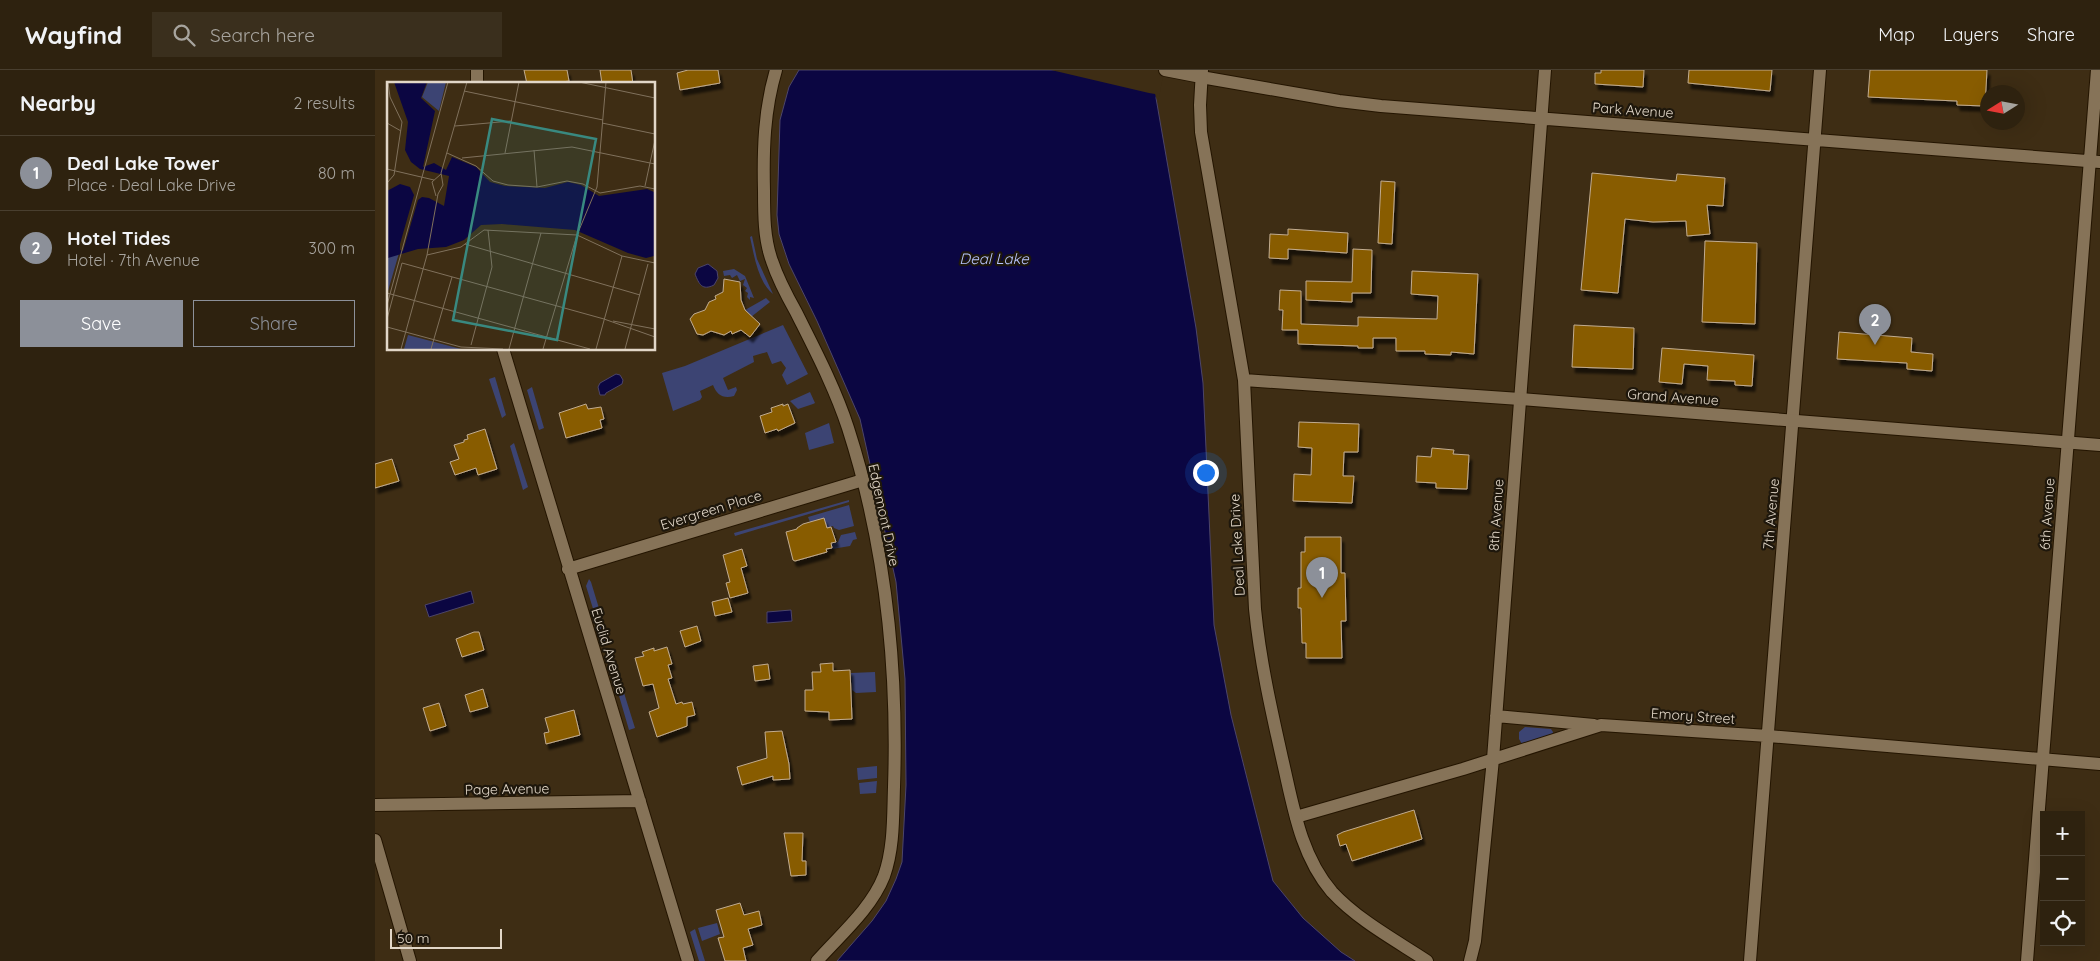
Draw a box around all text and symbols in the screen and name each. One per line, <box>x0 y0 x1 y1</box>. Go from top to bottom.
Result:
search box <box>152 12 502 57</box>
text: Wayfind <box>25 20 122 50</box>
icon: search <box>170 21 198 49</box>
text: Search here <box>210 23 315 47</box>
text: Map <box>1878 23 1915 46</box>
text: Layers <box>1943 23 1999 46</box>
text: Share <box>2027 23 2075 46</box>
inset map <box>387 82 655 350</box>
north arrow <box>1980 85 2025 130</box>
text: Nearby <box>20 90 96 116</box>
text: 2 results <box>293 93 355 113</box>
street label: Park Avenue <box>1592 98 1674 122</box>
text: Deal Lake Tower <box>67 151 219 175</box>
text: 1 <box>33 163 39 183</box>
text: 80 m <box>318 163 355 183</box>
text: Place · Deal Lake Drive <box>67 175 236 195</box>
text: Hotel Tides <box>67 226 171 250</box>
text: 2 <box>31 238 41 258</box>
text: 300 m <box>309 238 355 258</box>
water label: Deal Lake <box>959 249 1029 268</box>
text: Hotel · 7th Avenue <box>67 250 200 270</box>
button: Save <box>20 300 183 347</box>
button: Share <box>193 300 355 347</box>
pin: 2 <box>1859 304 1891 345</box>
street label: Grand Avenue <box>1627 385 1719 409</box>
your location <box>1193 460 1219 486</box>
street label: Edgemont Drive <box>864 462 904 568</box>
street label: 7th Avenue <box>1759 477 1783 550</box>
street label: 6th Avenue <box>2036 477 2058 551</box>
street label: 8th Avenue <box>1485 478 1507 552</box>
street label: Evergreen Place <box>658 486 764 534</box>
street label: Deal Lake Drive <box>1225 493 1249 597</box>
pin: 1 <box>1306 557 1338 598</box>
street label: Euclid Avenue <box>587 606 631 696</box>
street label: Emory Street <box>1650 704 1736 728</box>
street label: Page Avenue <box>464 779 550 799</box>
map controls <box>2040 811 2085 946</box>
button: + <box>2040 811 2085 856</box>
button: − <box>2040 856 2085 901</box>
button: locate <box>2040 901 2085 946</box>
scale bar <box>390 926 503 949</box>
text: 50 m <box>397 929 430 947</box>

